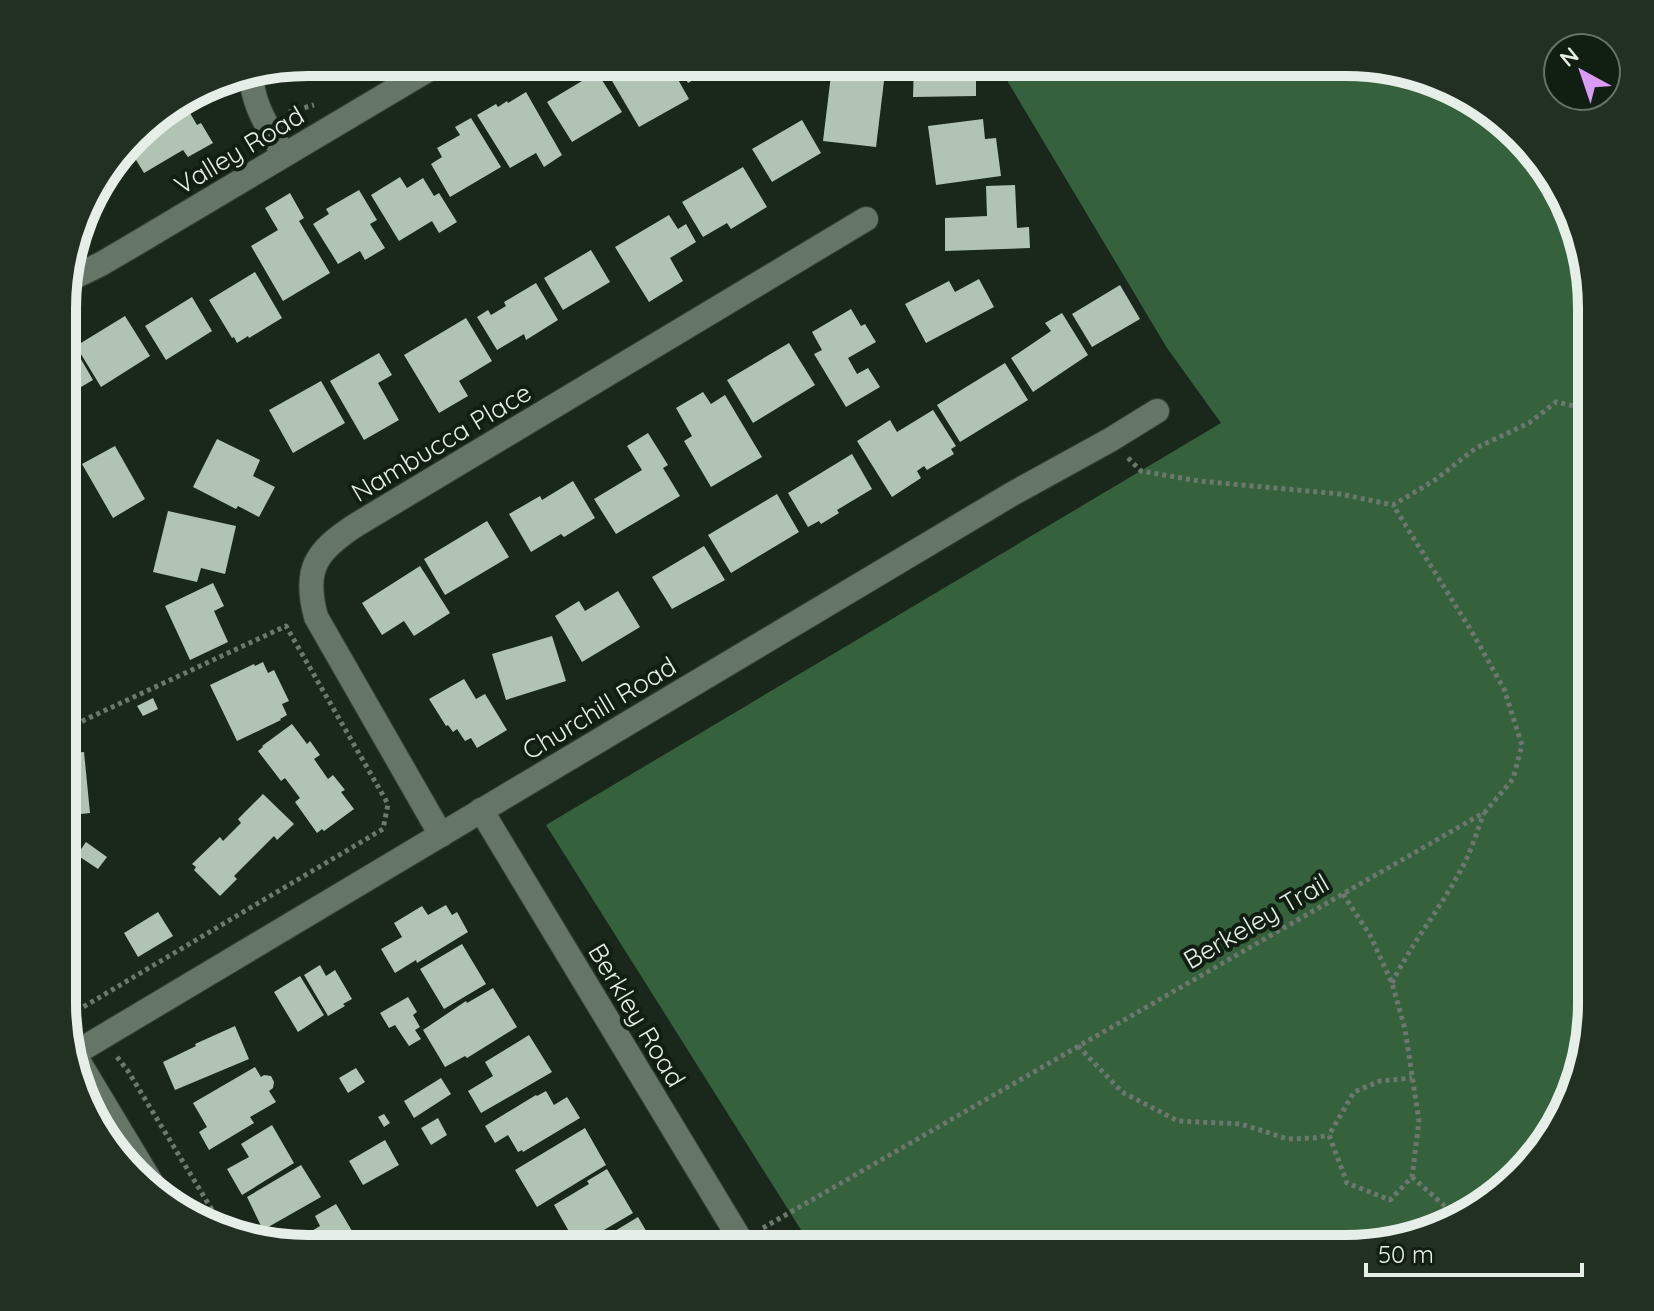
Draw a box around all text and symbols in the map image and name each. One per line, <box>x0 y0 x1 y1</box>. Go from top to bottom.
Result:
north arrow <box>1542 32 1622 112</box>
text: N <box>1554 41 1584 73</box>
street label: Valley Road <box>168 98 310 202</box>
street label: Nambucca Place <box>345 375 537 509</box>
street label: Churchill Road <box>516 649 682 767</box>
street label: Berkeley Trail <box>1177 866 1335 976</box>
street label: Berkley Road <box>581 937 693 1093</box>
scale bar <box>1366 1227 1582 1277</box>
text: 50 m <box>1378 1239 1434 1269</box>

